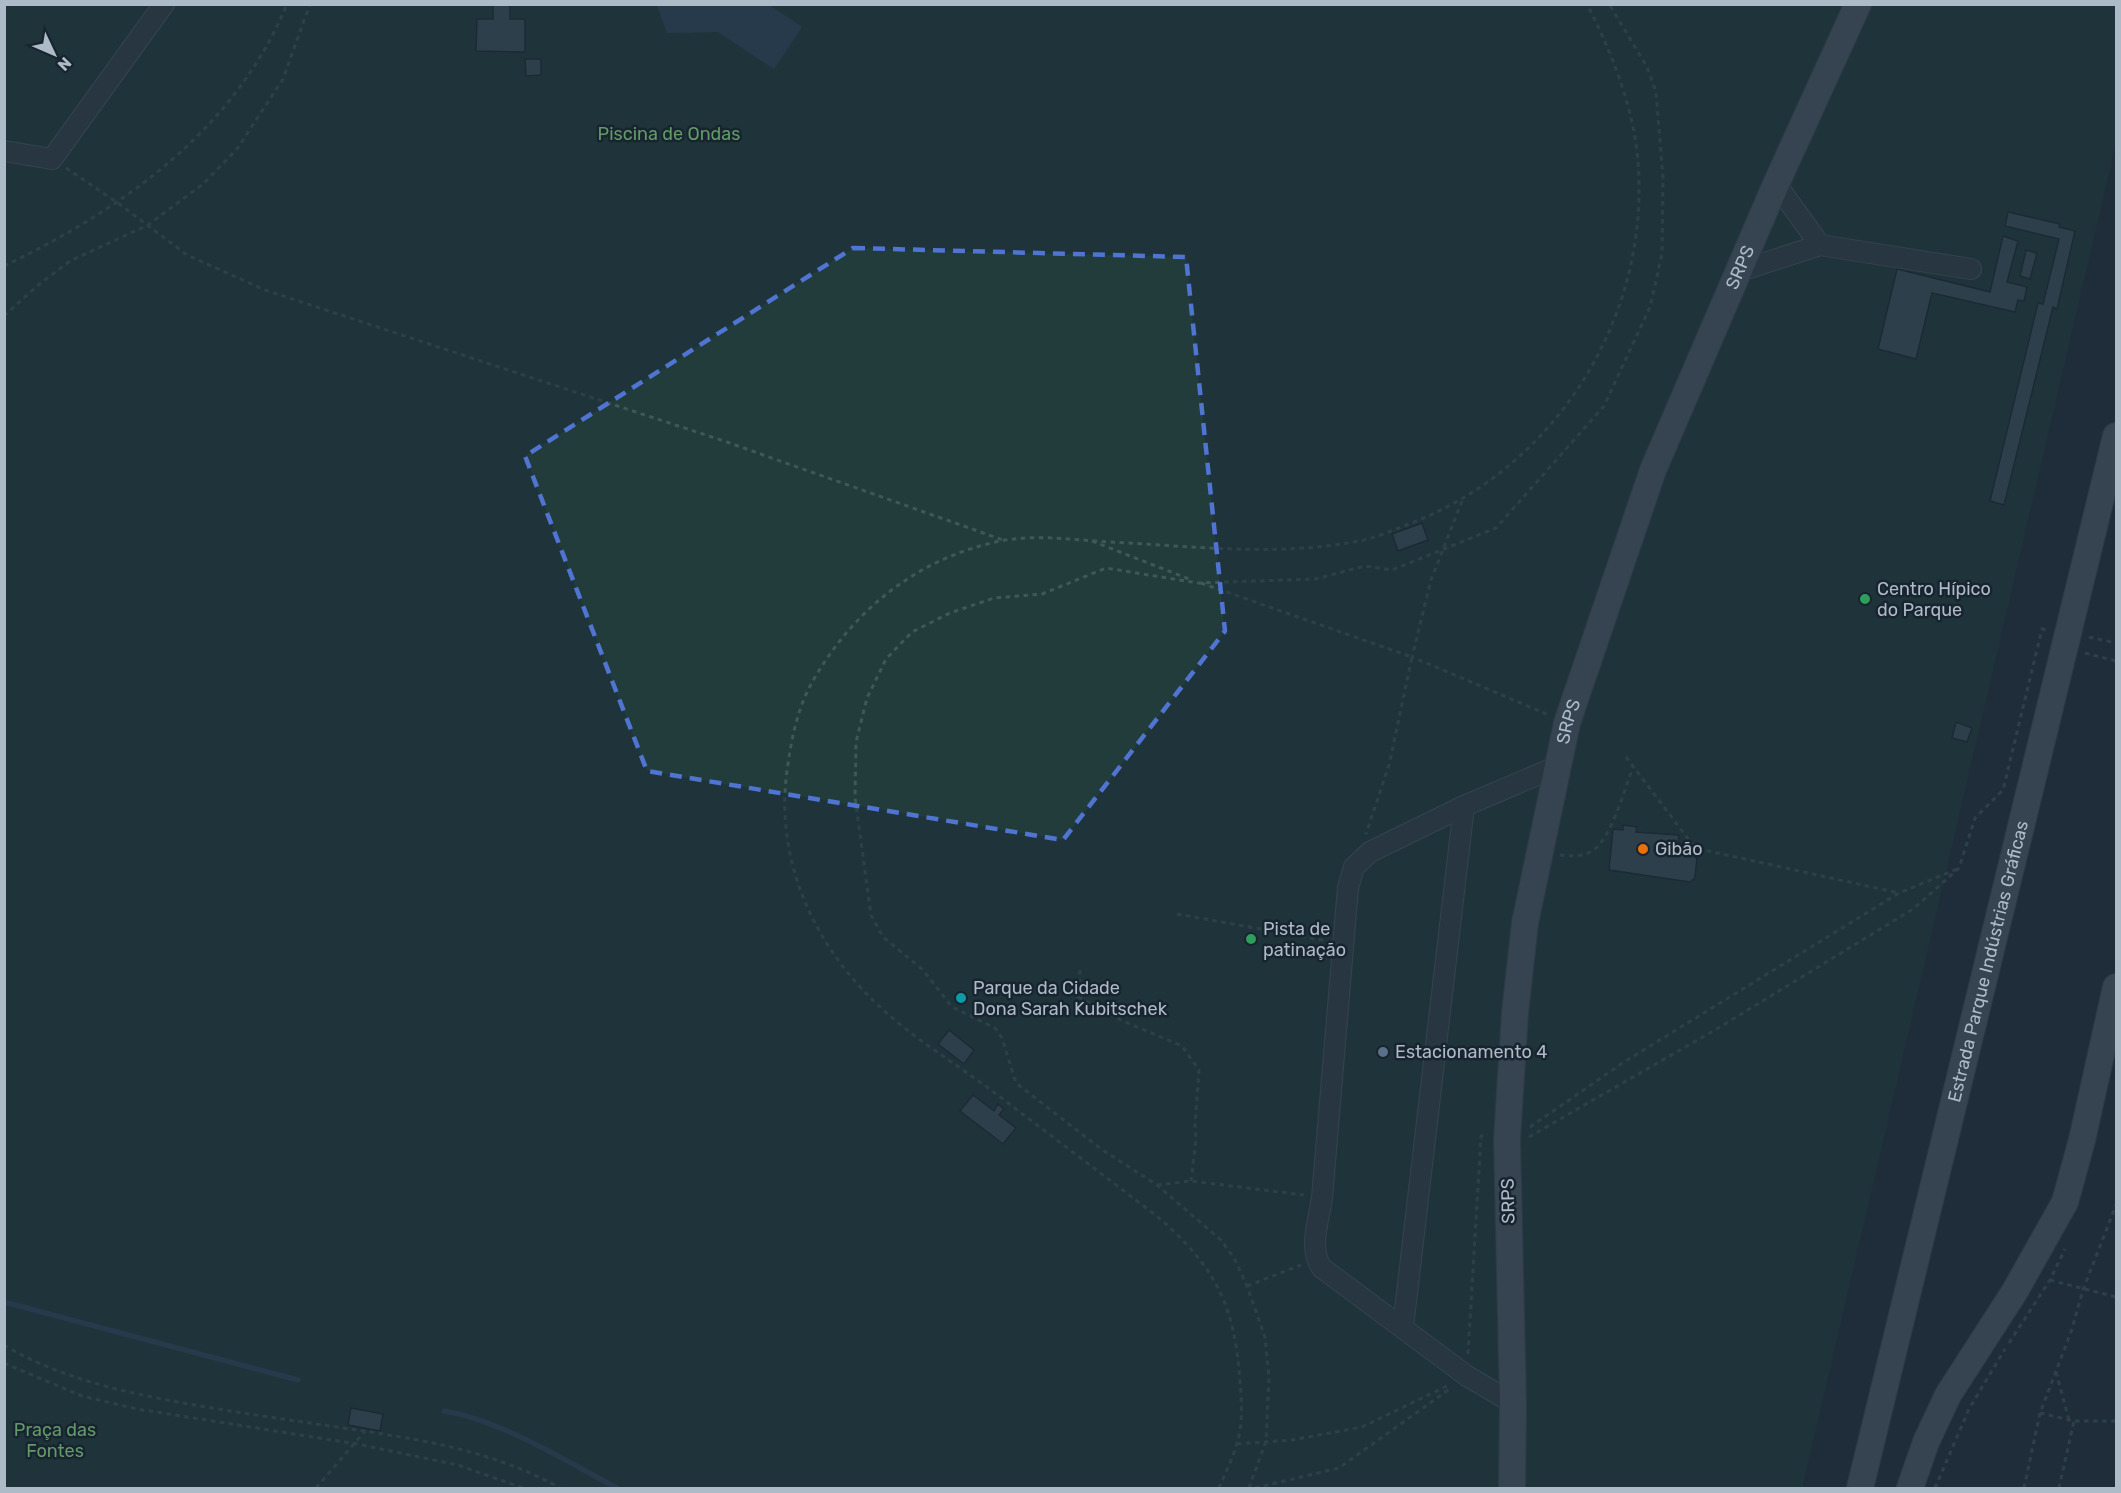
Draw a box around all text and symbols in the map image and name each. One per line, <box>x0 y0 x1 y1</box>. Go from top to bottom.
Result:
north arrow <box>24 24 84 84</box>
text: N <box>54 53 75 75</box>
park label: Piscina de Ondas <box>598 123 740 145</box>
street label: SRPS <box>1721 242 1759 293</box>
place label: Centro Hípico do Parque <box>1877 578 1991 621</box>
marker: Centro Hípico do Parque <box>1858 592 1872 606</box>
street label: SRPS <box>1552 696 1585 746</box>
street label: Estrada Parque Indústrias Gráficas <box>1943 818 2033 1104</box>
place label: Gibão <box>1655 838 1703 860</box>
marker: Gibão <box>1636 842 1650 856</box>
place label: Pista de patinação <box>1263 918 1346 961</box>
marker: Pista de patinação <box>1244 932 1258 946</box>
place label: Parque da Cidade Dona Sarah Kubitschek <box>973 977 1168 1020</box>
marker: Parque da Cidade Dona Sarah Kubitschek <box>954 991 968 1005</box>
place label: Estacionamento 4 <box>1395 1041 1547 1063</box>
marker: Estacionamento 4 <box>1376 1045 1390 1059</box>
street label: SRPS <box>1497 1178 1519 1224</box>
park label: Praça das Fontes <box>14 1419 96 1462</box>

